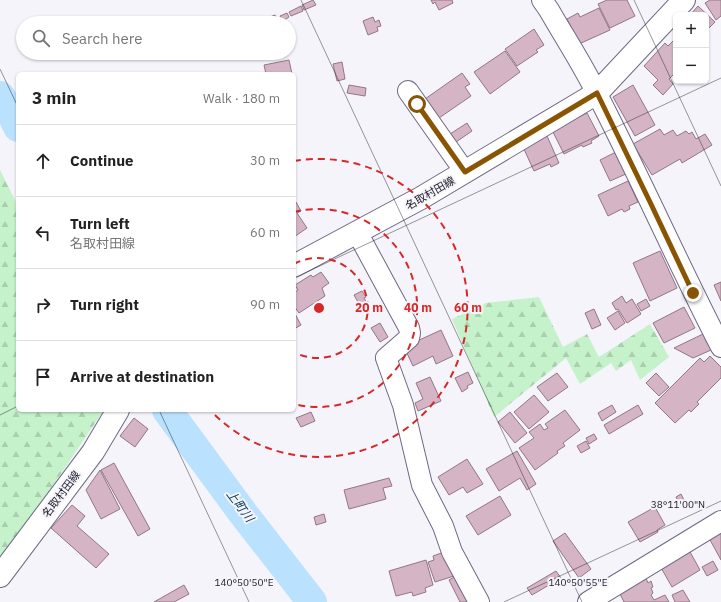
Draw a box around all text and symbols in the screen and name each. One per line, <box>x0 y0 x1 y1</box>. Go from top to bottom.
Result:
map controls <box>673 12 709 84</box>
button: + <box>673 12 709 48</box>
search box <box>16 16 296 60</box>
icon: search <box>30 27 52 49</box>
text: Search here <box>62 29 142 48</box>
button: − <box>673 48 709 84</box>
text: 3 min <box>32 87 76 109</box>
text: Walk · 180 m <box>203 90 280 107</box>
route start <box>408 95 426 113</box>
icon: ahead <box>32 150 54 172</box>
text: Continue <box>70 151 134 170</box>
text: 30 m <box>250 152 280 169</box>
street label: 名取村田線 <box>403 173 457 213</box>
text: Turn left <box>70 214 130 233</box>
icon: left <box>32 222 54 244</box>
text: 60 m <box>250 224 280 241</box>
text: 名取村田線 <box>70 235 135 252</box>
route end <box>684 284 702 302</box>
icon: right <box>32 294 54 316</box>
text: Turn right <box>70 295 139 314</box>
text: 90 m <box>250 296 280 313</box>
text: 20 m <box>355 300 383 315</box>
text: 40 m <box>404 300 432 315</box>
text: 60 m <box>454 300 482 315</box>
centre of rings <box>312 301 326 315</box>
icon: arrive <box>32 366 54 388</box>
text: Arrive at destination <box>70 367 214 386</box>
street label: 名取村田線 <box>39 468 83 520</box>
water label: 上町川 <box>224 487 258 526</box>
text: 38°11'00"N <box>651 498 705 511</box>
text: 140°50'50"E <box>214 576 274 589</box>
text: 140°50'55"E <box>548 576 608 589</box>

